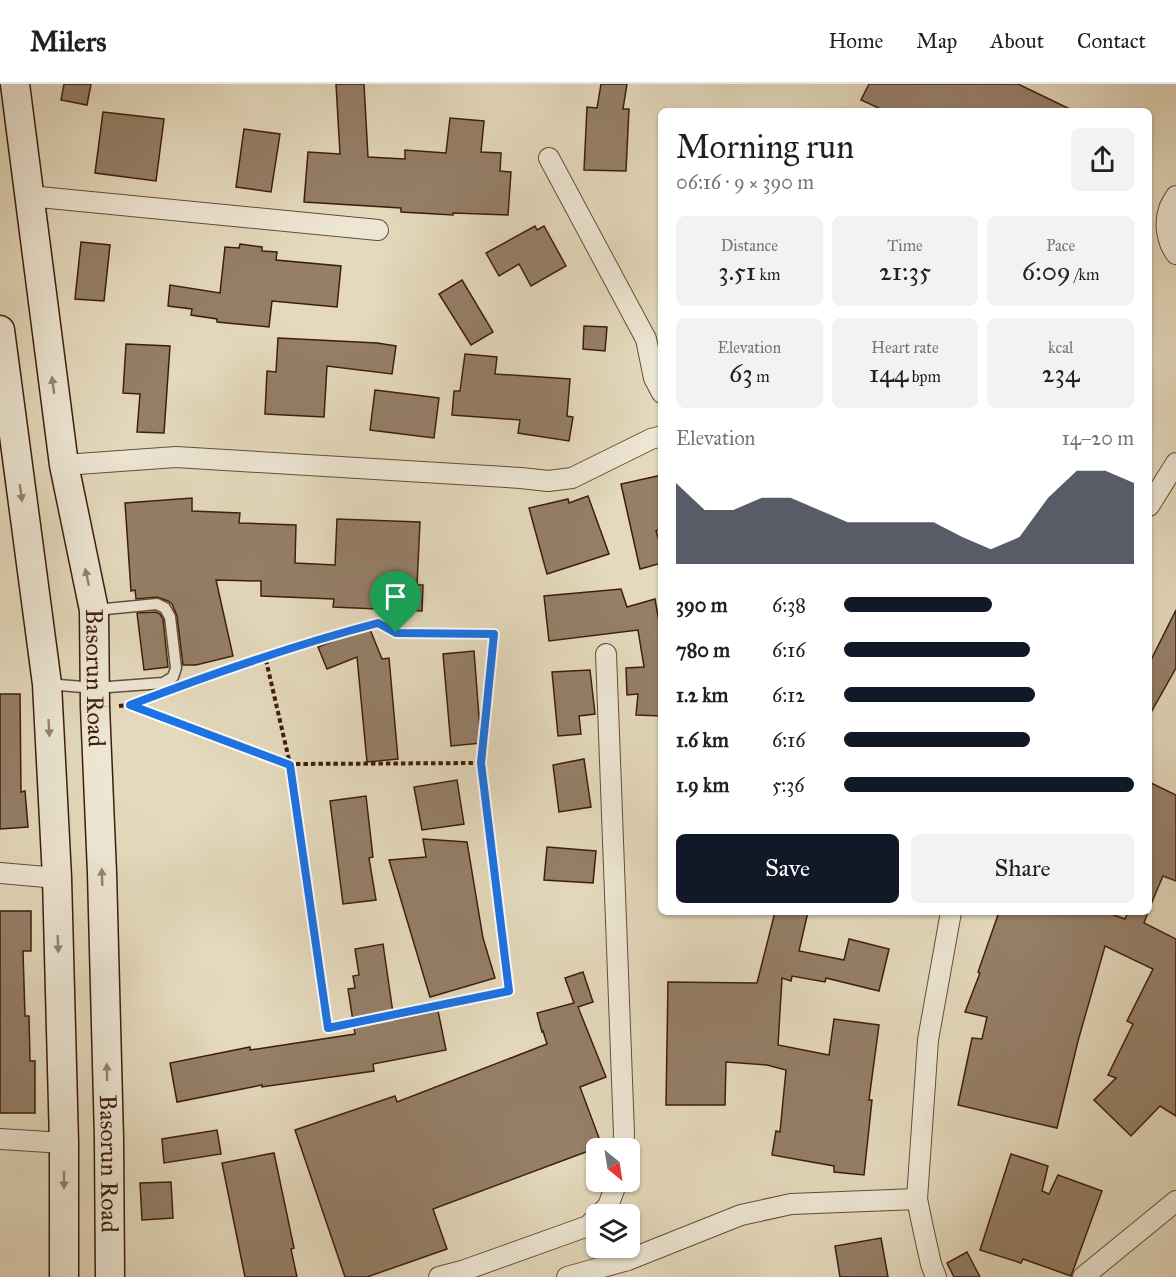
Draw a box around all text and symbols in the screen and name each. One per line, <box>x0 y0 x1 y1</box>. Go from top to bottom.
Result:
text: Milers <box>30 24 106 59</box>
text: Home <box>828 28 883 54</box>
text: Map <box>916 28 957 54</box>
text: About <box>990 28 1044 54</box>
text: Contact <box>1077 28 1146 54</box>
text: Morning run <box>676 127 854 167</box>
button: share <box>1071 128 1134 191</box>
text: 06:16 · 9 × 390 m <box>676 170 814 194</box>
text: Distance <box>721 236 778 255</box>
text: Time <box>887 236 923 255</box>
text: Pace <box>1046 236 1075 255</box>
text: 3.51 <box>718 255 756 287</box>
text: 21:35 <box>879 255 931 287</box>
text: 6:09 <box>1022 255 1071 287</box>
text: km <box>756 265 780 284</box>
text: /km <box>1071 265 1099 284</box>
text: Elevation <box>718 338 781 357</box>
text: Heart rate <box>871 338 939 357</box>
text: kcal <box>1048 338 1073 357</box>
text: 63 <box>729 357 753 389</box>
text: 144 <box>869 357 908 389</box>
text: 234 <box>1042 357 1080 389</box>
text: m <box>753 367 770 386</box>
text: bpm <box>908 367 941 386</box>
one-way arrow <box>49 376 58 395</box>
text: Elevation <box>676 426 755 450</box>
text: 14–20 m <box>1062 426 1134 450</box>
one-way arrow <box>17 483 26 502</box>
one-way arrow <box>82 568 91 587</box>
pin <box>370 571 421 633</box>
icon: arrive <box>379 580 412 613</box>
text: 390 m <box>676 593 728 617</box>
text: 6:38 <box>772 593 806 617</box>
street label: Basorun Road <box>79 609 112 747</box>
text: 780 m <box>676 638 730 662</box>
text: 6:16 <box>772 638 805 662</box>
text: 1.2 km <box>676 683 728 707</box>
text: 6:12 <box>772 683 805 707</box>
one-way arrow <box>44 718 54 737</box>
text: 1.6 km <box>676 728 729 752</box>
text: 6:16 <box>772 728 805 752</box>
text: 1.9 km <box>676 773 729 797</box>
text: 5:36 <box>772 773 805 797</box>
button: Save <box>676 834 899 903</box>
button: Share <box>911 834 1134 903</box>
one-way arrow <box>98 867 107 886</box>
one-way arrow <box>54 934 63 953</box>
one-way arrow <box>103 1062 112 1081</box>
street label: Basorun Road <box>93 1094 125 1233</box>
north arrow <box>586 1138 640 1192</box>
map controls <box>586 1138 640 1258</box>
one-way arrow <box>59 1171 69 1190</box>
button: layers <box>586 1204 640 1258</box>

